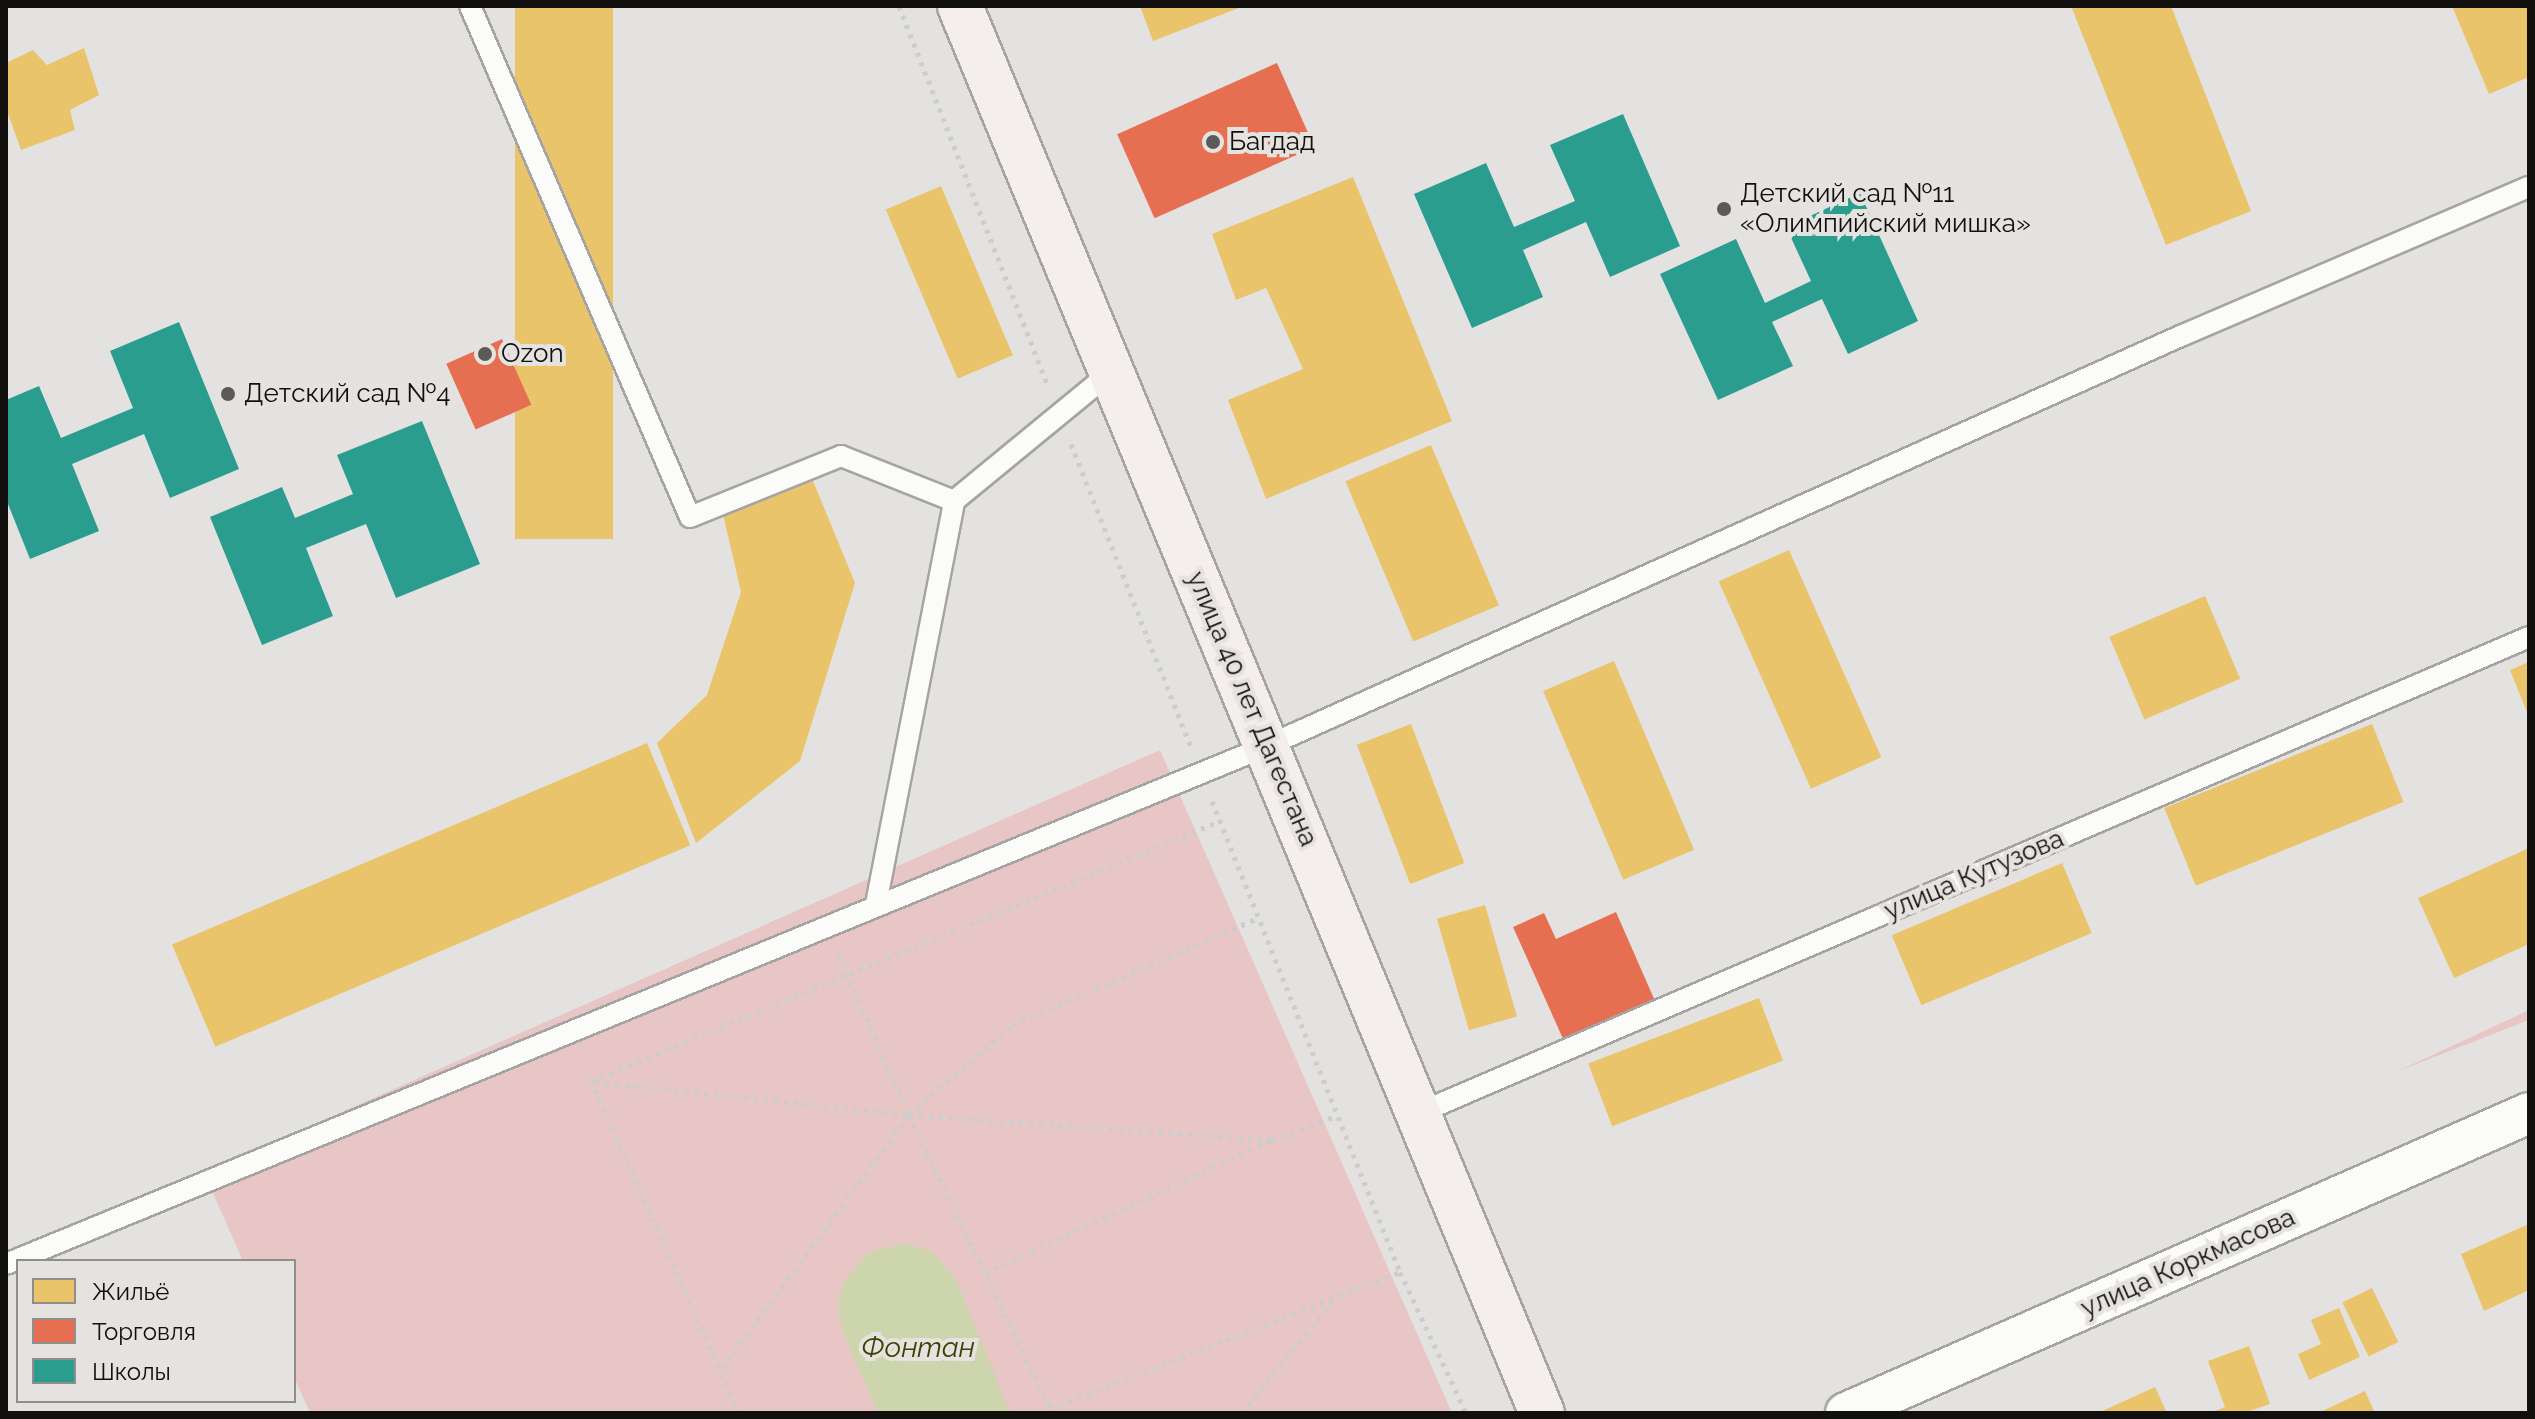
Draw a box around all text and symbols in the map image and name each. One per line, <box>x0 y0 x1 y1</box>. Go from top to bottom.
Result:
place label: Багдад <box>1229 126 1315 158</box>
marker: Багдад <box>1204 133 1222 151</box>
place label: Детский сад №11 «Олимпийский мишка» <box>1740 178 2031 240</box>
marker: Детский сад №11 «Олимпийский мишка» <box>1715 200 1733 218</box>
place label: Ozon <box>501 338 564 370</box>
marker: Ozon <box>476 345 494 363</box>
place label: Детский сад №4 <box>244 378 450 410</box>
marker: Детский сад №4 <box>219 385 237 403</box>
street label: улица 40 лет Дагестана <box>1180 567 1324 851</box>
street label: улица Кутузова <box>1880 823 2068 927</box>
street label: улица Коркмасова <box>2076 1202 2300 1324</box>
legend <box>16 1259 296 1403</box>
text: Жильё <box>92 1277 169 1306</box>
text: Торговля <box>92 1317 196 1346</box>
water label: Фонтан <box>861 1331 975 1365</box>
text: Школы <box>92 1357 171 1386</box>

